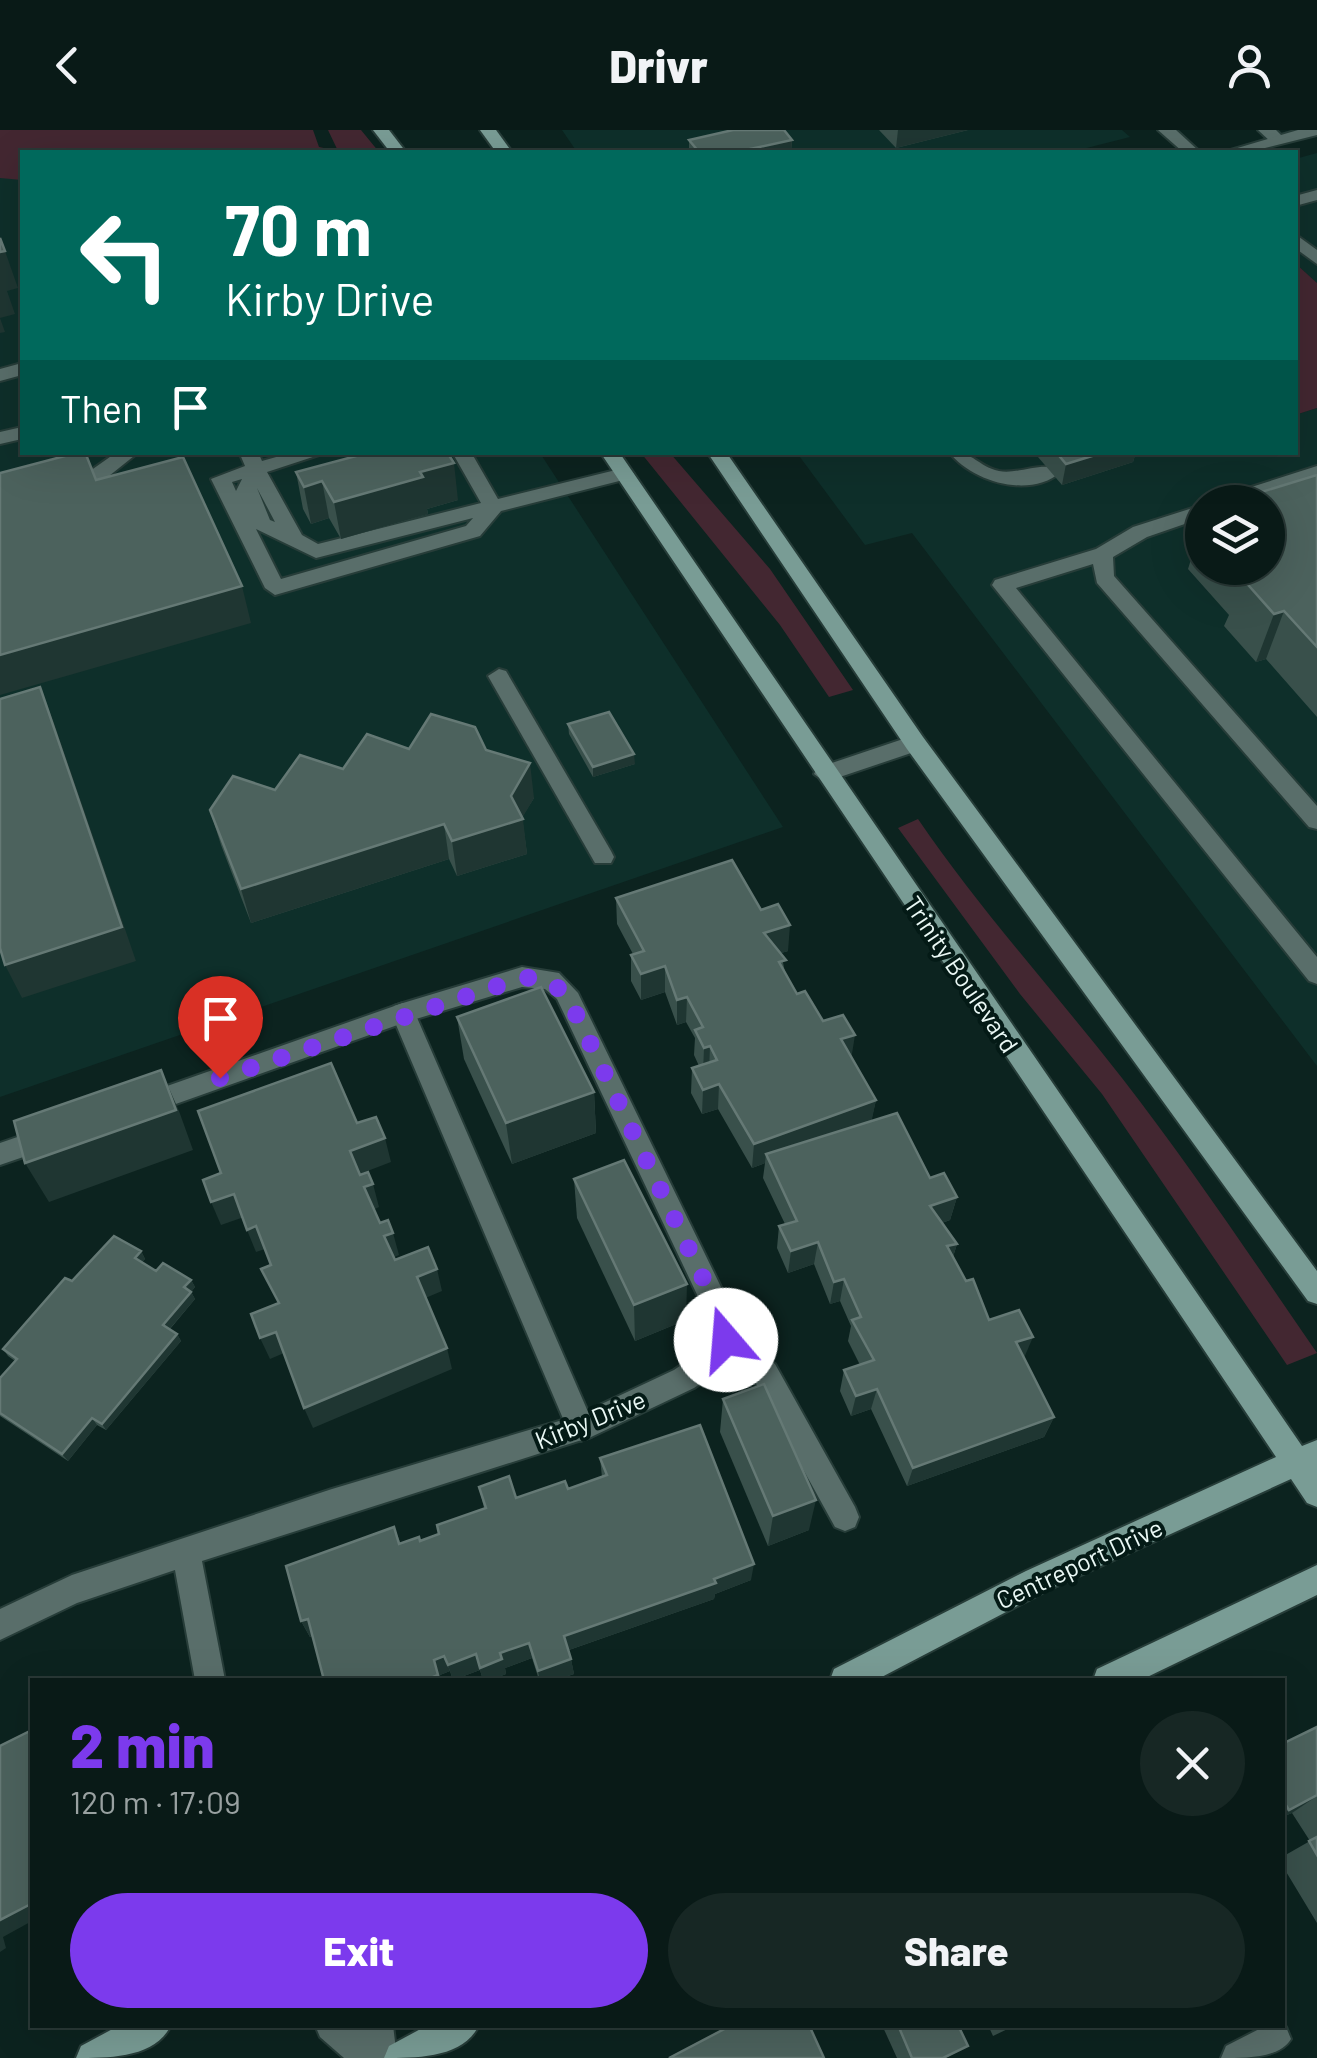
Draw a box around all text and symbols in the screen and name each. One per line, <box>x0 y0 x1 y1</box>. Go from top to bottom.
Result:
icon: back <box>40 38 95 93</box>
text: Drivr <box>609 38 708 92</box>
icon: person <box>1222 38 1277 93</box>
text: 70 m <box>225 186 372 270</box>
icon: left <box>60 190 190 320</box>
text: Kirby Drive <box>225 271 435 325</box>
icon: arrive <box>163 380 218 435</box>
text: Then <box>60 385 143 431</box>
map controls <box>1185 485 1285 585</box>
button: layers <box>1185 485 1285 585</box>
street label: Trinity Boulevard <box>899 890 1025 1058</box>
pin <box>178 976 263 1079</box>
icon: arrive <box>193 991 248 1046</box>
position arrow <box>674 1288 778 1392</box>
street label: Kirby Drive <box>530 1383 650 1455</box>
street label: Centreport Drive <box>991 1511 1167 1615</box>
text: 2 min <box>70 1708 215 1780</box>
button: close <box>1140 1711 1245 1816</box>
text: 120 m · 17:09 <box>70 1782 241 1820</box>
button: Exit <box>70 1893 648 2008</box>
button: Share <box>668 1893 1245 2008</box>

